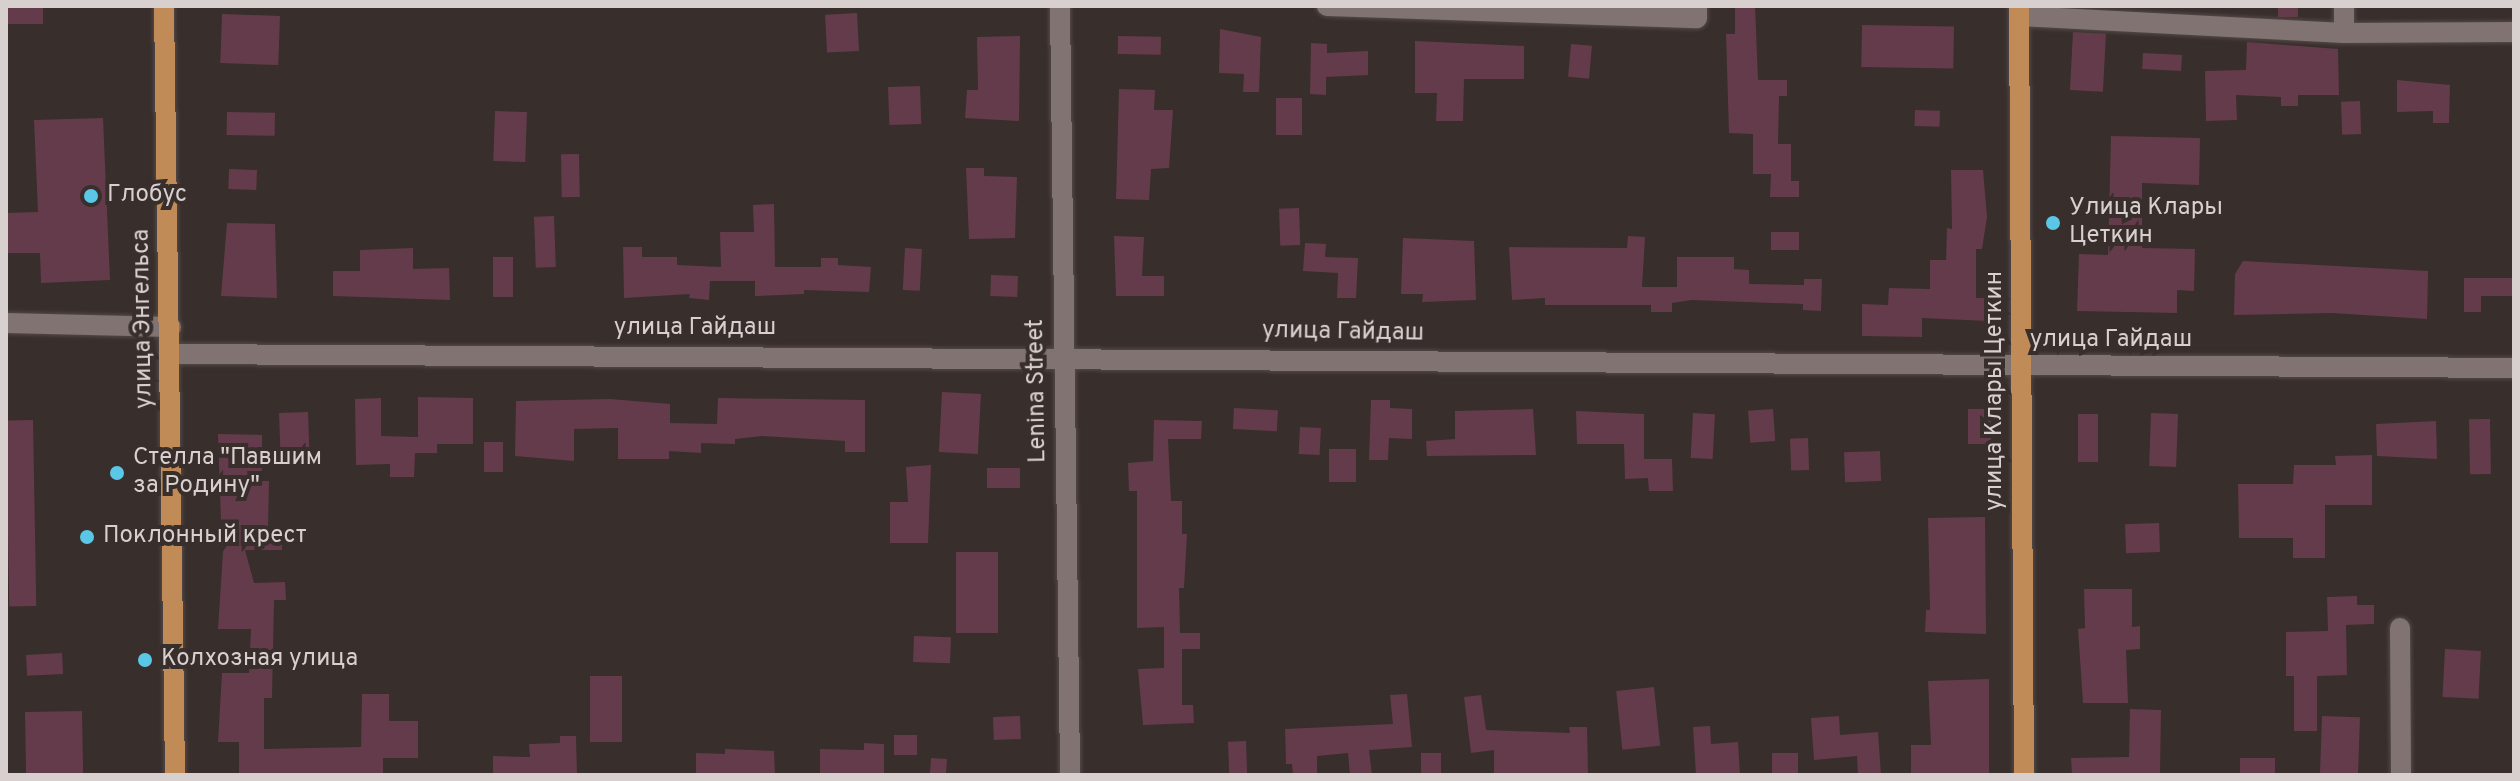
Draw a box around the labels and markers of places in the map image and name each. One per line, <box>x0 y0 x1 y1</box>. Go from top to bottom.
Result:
place label: Глобус <box>107 182 187 210</box>
marker: Глобус <box>82 187 100 205</box>
place label: Улица Клары Цеткин <box>2069 195 2223 251</box>
marker: Улица Клары Цеткин <box>2044 214 2062 232</box>
place label: Стелла "Павшим за Родину" <box>133 445 322 501</box>
marker: Стелла "Павшим за Родину" <box>108 464 126 482</box>
place label: Поклонный крест <box>103 523 307 551</box>
marker: Поклонный крест <box>78 528 96 546</box>
place label: Колхозная улица <box>161 646 358 674</box>
marker: Колхозная улица <box>136 651 154 669</box>

